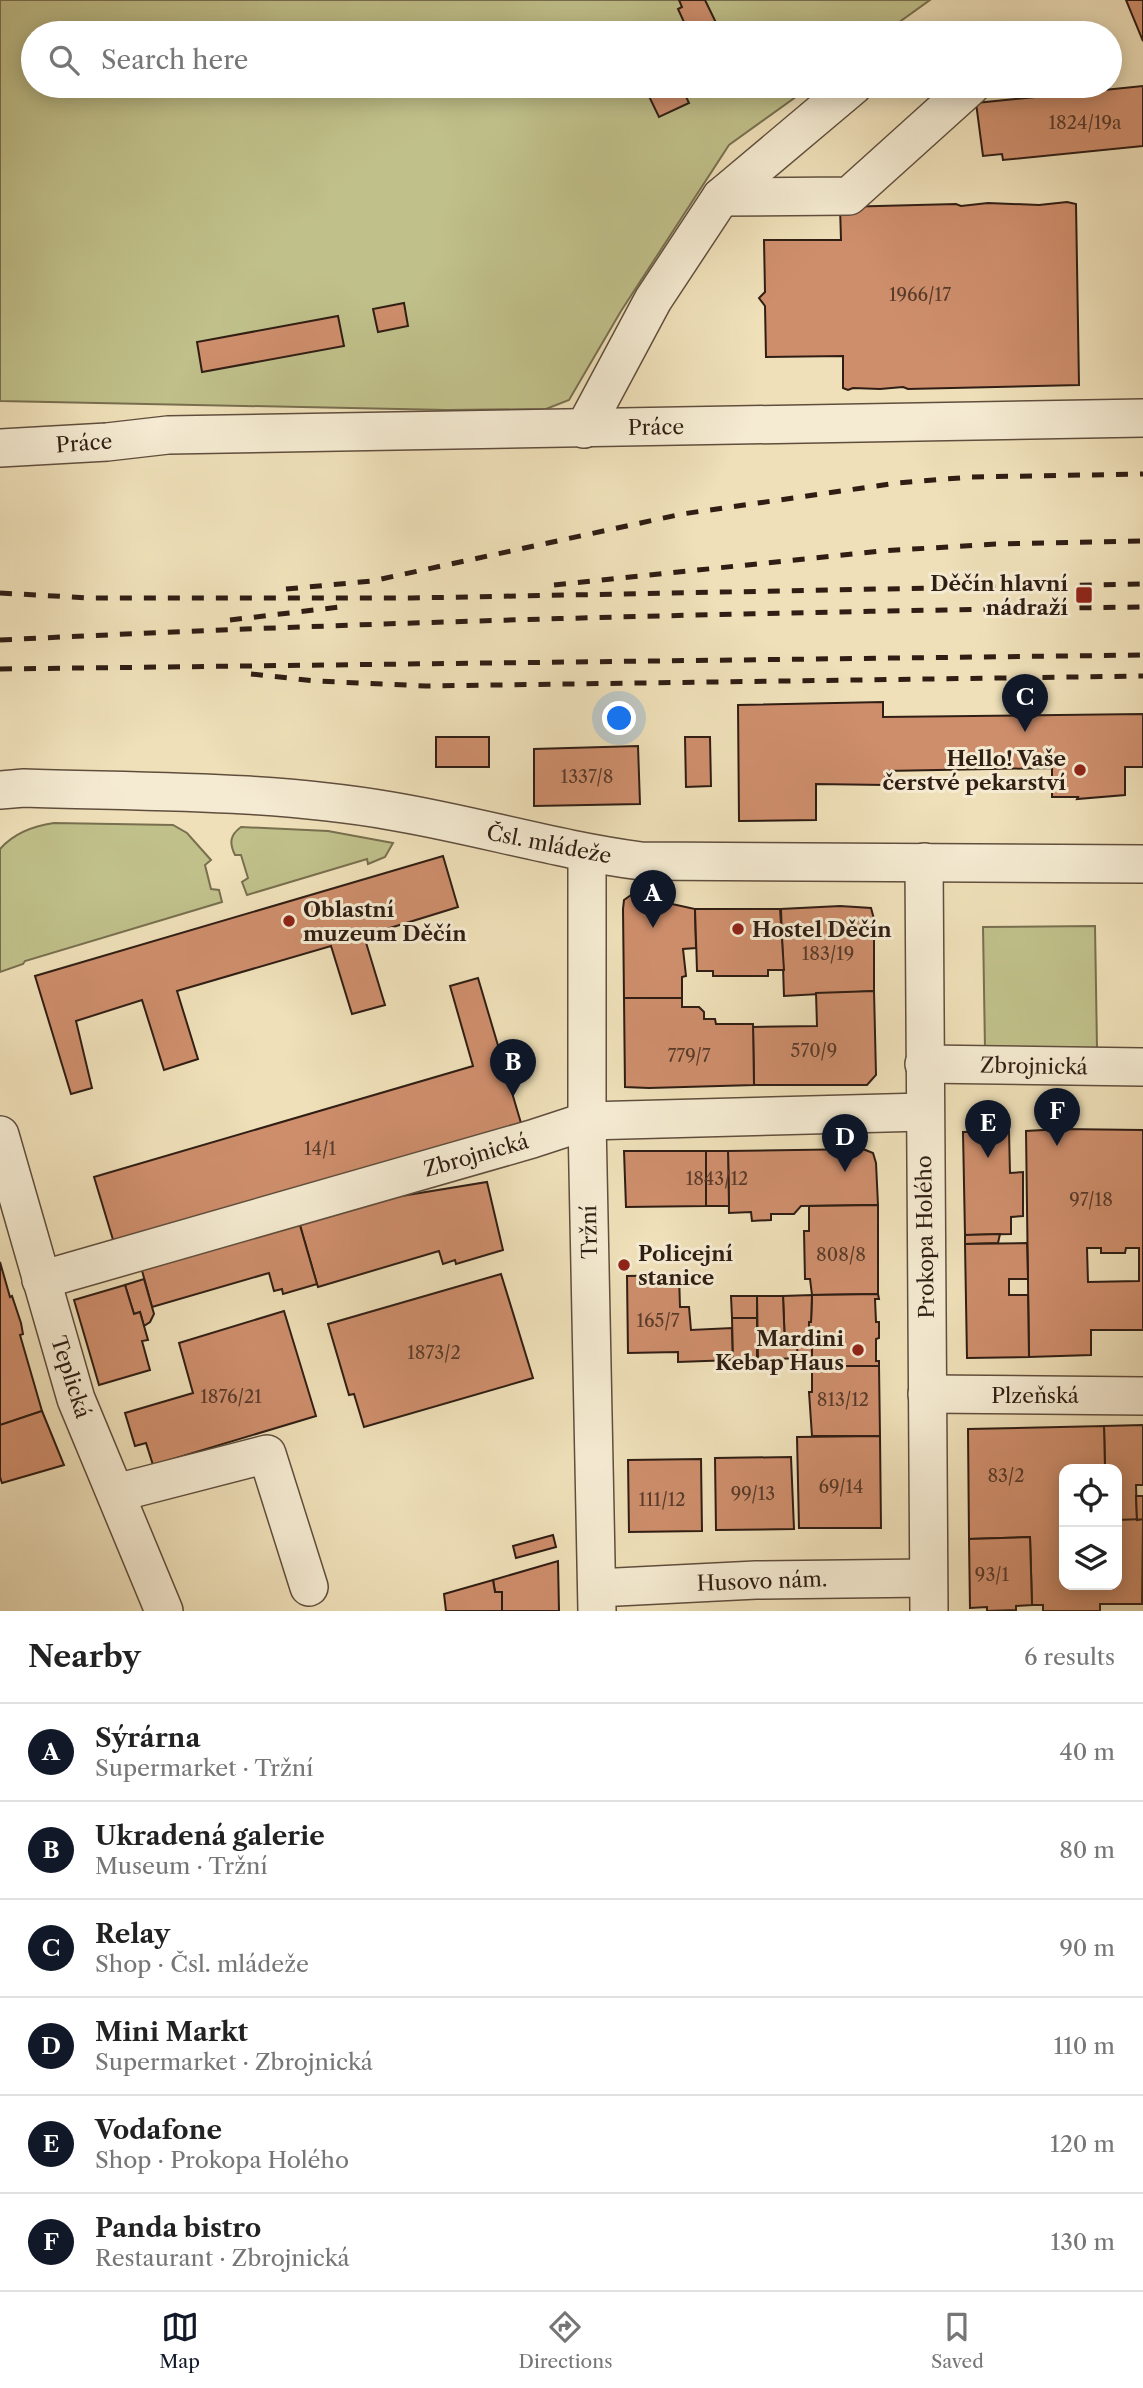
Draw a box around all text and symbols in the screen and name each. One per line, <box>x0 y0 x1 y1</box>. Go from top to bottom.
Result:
search box <box>21 21 1122 98</box>
icon: search <box>45 41 83 79</box>
text: Search here <box>101 44 248 76</box>
house number: 1824/19a <box>1048 112 1122 134</box>
house number: 1966/17 <box>889 284 951 306</box>
street label: Práce <box>628 414 684 440</box>
street label: Práce <box>55 429 113 457</box>
place label: Děčín hlavní nádraží <box>930 571 1069 620</box>
marker: Děčín hlavní nádraží <box>1074 585 1094 605</box>
pin: C <box>1002 674 1048 732</box>
your location <box>602 701 636 735</box>
place label: Hello! Vaše čerstvé pekarství <box>882 746 1067 795</box>
marker: Hello! Vaše čerstvé pekarství <box>1072 762 1088 778</box>
house number: 1337/8 <box>561 766 613 788</box>
street label: Čsl. mládeže <box>484 820 614 868</box>
pin: A <box>630 870 676 928</box>
place label: Oblastní muzeum Děčín <box>303 897 467 946</box>
marker: Oblastní muzeum Děčín <box>281 913 297 929</box>
place label: Hostel Děčín <box>752 917 892 942</box>
marker: Hostel Děčín <box>730 921 746 937</box>
house number: 183/19 <box>802 943 854 965</box>
pin: B <box>490 1039 536 1097</box>
house number: 570/9 <box>791 1040 837 1062</box>
house number: 779/7 <box>667 1045 711 1067</box>
street label: Zbrojnická <box>980 1053 1089 1079</box>
pin: F <box>1034 1088 1080 1146</box>
pin: E <box>965 1100 1011 1158</box>
pin: D <box>822 1114 868 1172</box>
street label: Zbrojnická <box>421 1128 532 1182</box>
house number: 14/1 <box>304 1138 336 1160</box>
street label: Prokopa Holého <box>911 1155 939 1319</box>
house number: 1843/12 <box>686 1168 748 1190</box>
house number: 97/18 <box>1069 1189 1113 1211</box>
street label: Tržní <box>576 1205 602 1259</box>
place label: Policejní stanice <box>638 1241 734 1290</box>
house number: 808/8 <box>816 1244 866 1266</box>
marker: Policejní stanice <box>616 1257 632 1273</box>
house number: 165/7 <box>636 1310 680 1332</box>
place label: Mardini Kebap Haus <box>715 1326 845 1375</box>
street label: Teplická <box>46 1333 96 1422</box>
house number: 1873/2 <box>407 1342 461 1364</box>
marker: Mardini Kebap Haus <box>850 1342 866 1358</box>
street label: Plzeňská <box>991 1383 1080 1408</box>
house number: 1876/21 <box>200 1386 262 1408</box>
house number: 813/12 <box>817 1389 869 1411</box>
map controls <box>1059 1464 1122 1590</box>
button: locate <box>1059 1464 1122 1527</box>
house number: 83/2 <box>987 1465 1025 1487</box>
house number: 69/14 <box>818 1476 864 1498</box>
house number: 99/13 <box>731 1483 775 1505</box>
house number: 111/12 <box>638 1489 686 1511</box>
button: layers <box>1059 1527 1122 1590</box>
house number: 93/1 <box>975 1564 1010 1586</box>
street label: Husovo nám. <box>696 1566 828 1596</box>
text: Nearby <box>28 1638 141 1675</box>
text: 6 results <box>1024 1643 1115 1671</box>
text: Sýrárna <box>95 1722 200 1754</box>
text: A <box>42 1738 60 1766</box>
text: 40 m <box>1060 1738 1115 1766</box>
text: Supermarket · Tržní <box>95 1754 313 1782</box>
text: Ukradená galerie <box>95 1820 325 1852</box>
text: B <box>42 1836 60 1864</box>
text: 80 m <box>1059 1836 1115 1864</box>
text: Museum · Tržní <box>95 1852 267 1880</box>
text: Relay <box>95 1918 170 1950</box>
text: C <box>42 1934 60 1962</box>
text: 90 m <box>1059 1934 1115 1962</box>
text: Shop · Čsl. mládeže <box>95 1950 309 1978</box>
text: Mini Markt <box>95 2016 248 2048</box>
text: D <box>41 2032 61 2060</box>
text: 110 m <box>1054 2032 1115 2060</box>
text: Supermarket · Zbrojnická <box>95 2048 373 2076</box>
text: Vodafone <box>95 2114 222 2146</box>
text: E <box>43 2130 59 2158</box>
text: 120 m <box>1050 2130 1115 2158</box>
text: Shop · Prokopa Holého <box>95 2146 349 2174</box>
text: Panda bistro <box>95 2212 261 2244</box>
text: F <box>43 2228 59 2256</box>
text: 130 m <box>1051 2228 1115 2256</box>
text: Restaurant · Zbrojnická <box>95 2244 350 2272</box>
tab: Map <box>159 2308 200 2373</box>
tab: Directions <box>519 2308 612 2373</box>
tab: Saved <box>931 2308 984 2373</box>

